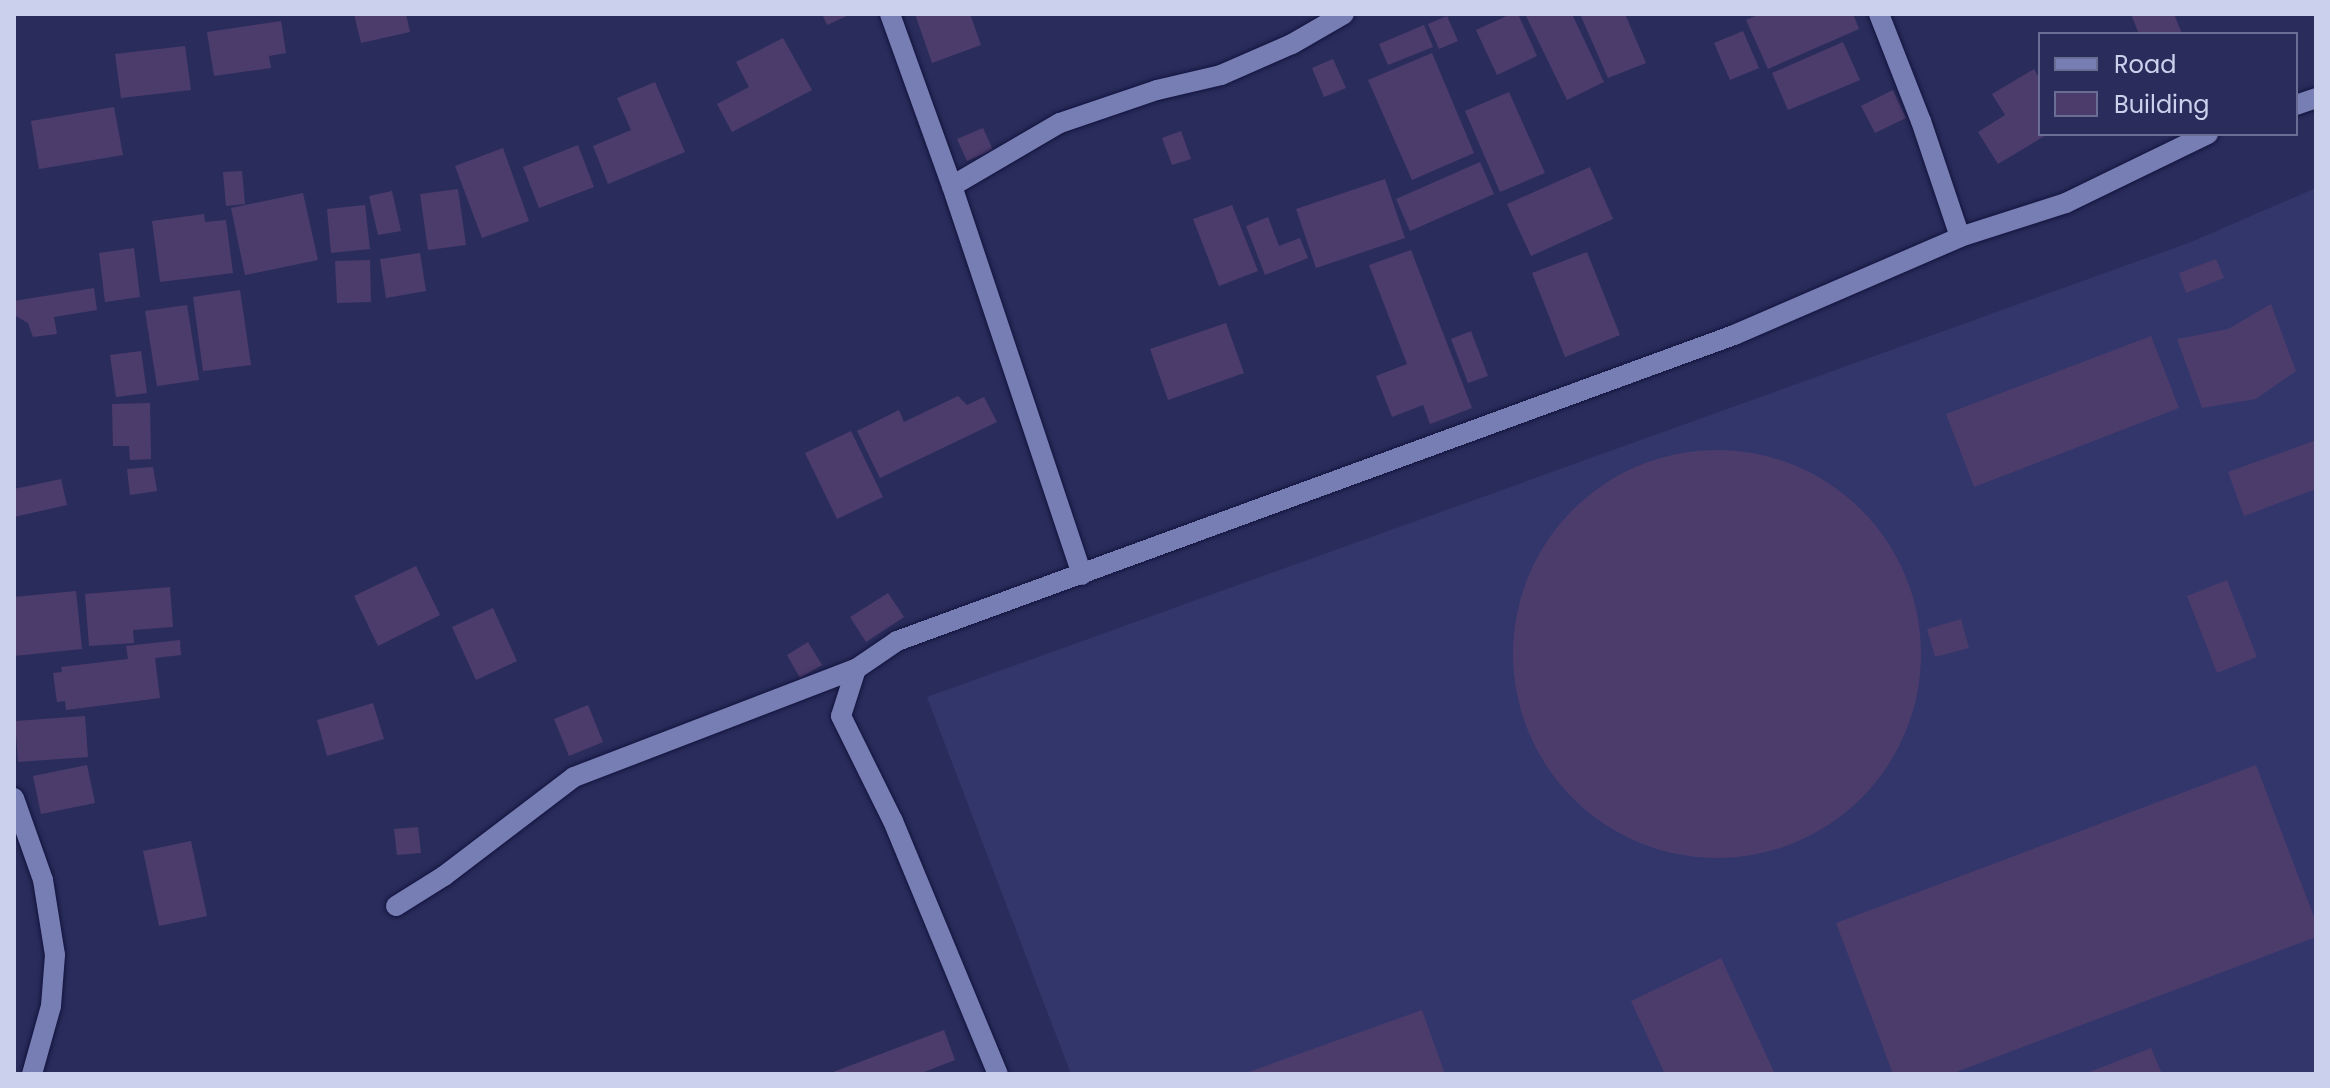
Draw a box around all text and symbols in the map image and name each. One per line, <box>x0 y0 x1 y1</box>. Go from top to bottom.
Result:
legend <box>2038 32 2298 136</box>
text: Road <box>2114 48 2176 81</box>
text: Building <box>2114 88 2210 121</box>

